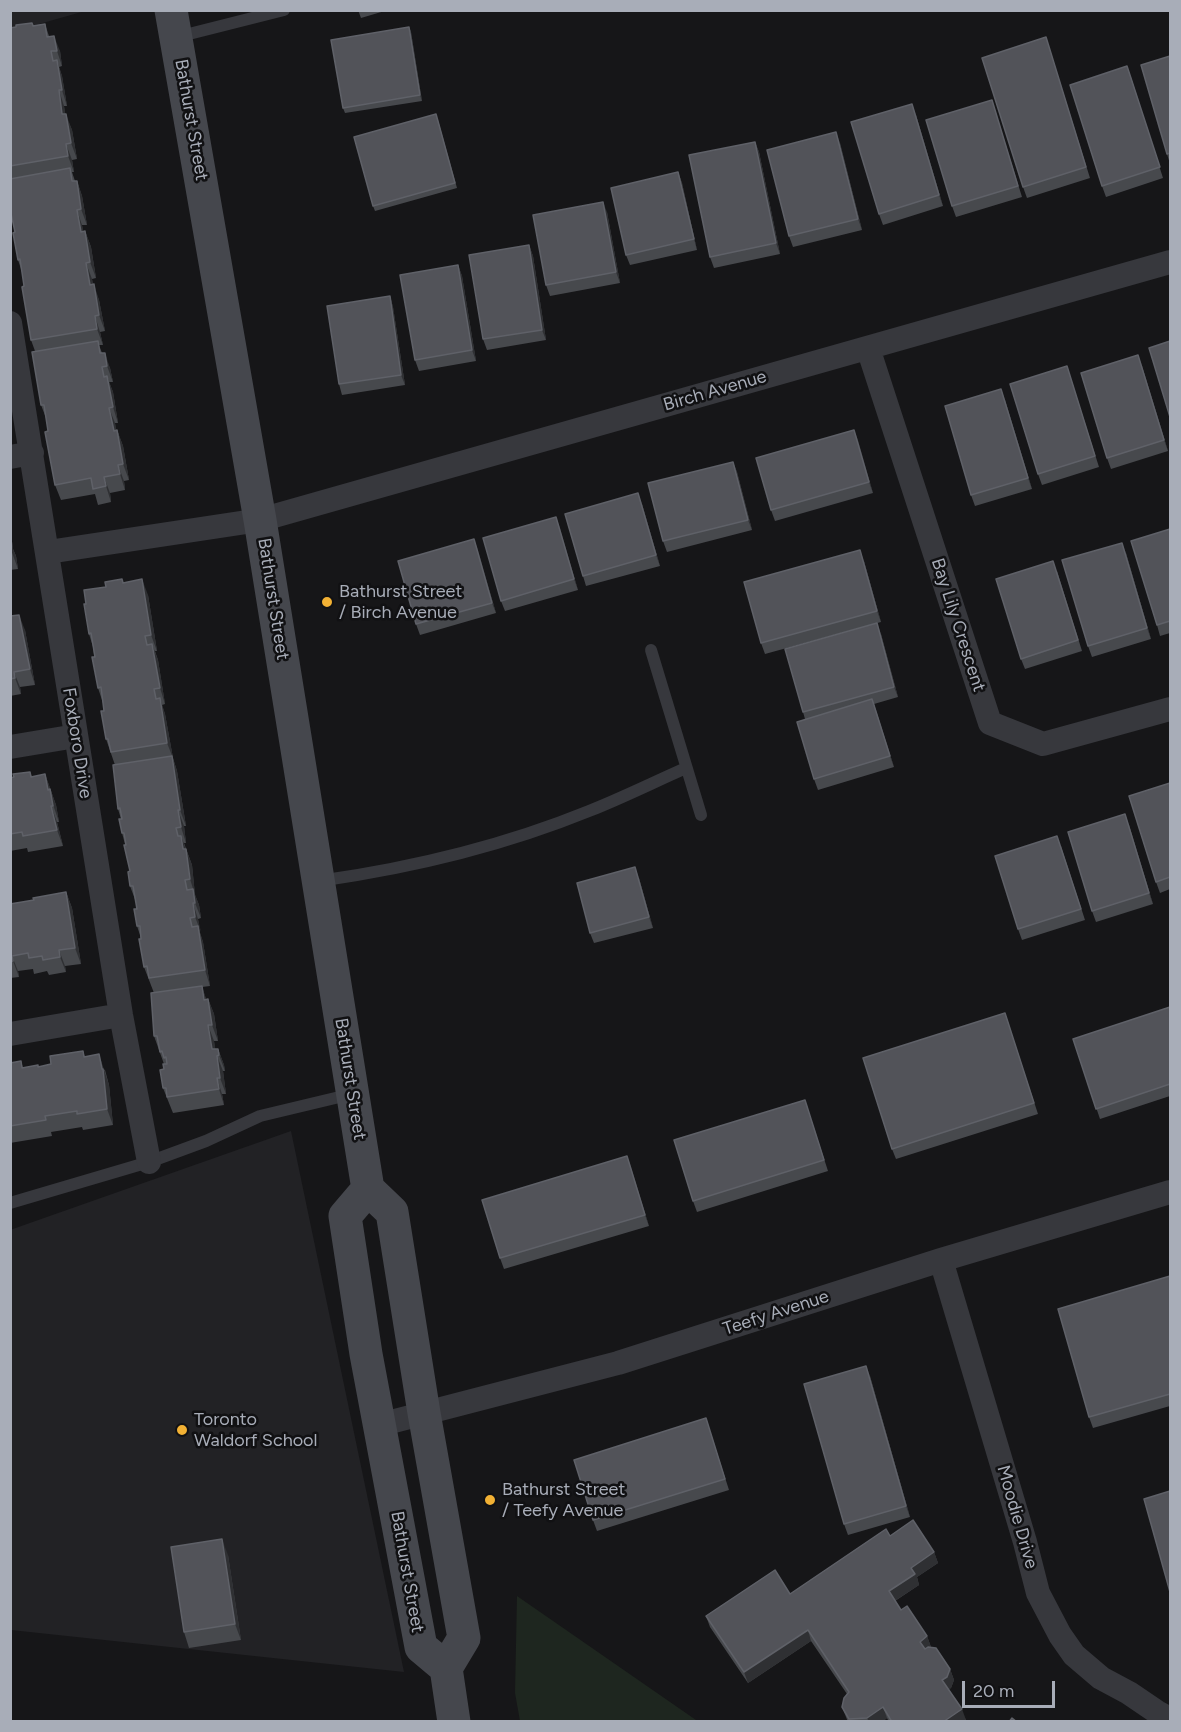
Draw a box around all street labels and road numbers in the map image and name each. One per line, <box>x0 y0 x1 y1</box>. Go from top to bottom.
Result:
street label: Bathurst Street <box>170 57 212 183</box>
street label: Birch Avenue <box>661 366 769 416</box>
street label: Bathurst Street <box>253 536 293 662</box>
street label: Bay Lily Crescent <box>926 556 990 694</box>
street label: Foxboro Drive <box>58 686 96 800</box>
street label: Bathurst Street <box>330 1016 370 1142</box>
street label: Teefy Avenue <box>720 1286 832 1340</box>
street label: Moodie Drive <box>992 1463 1042 1571</box>
street label: Bathurst Street <box>386 1509 428 1635</box>

